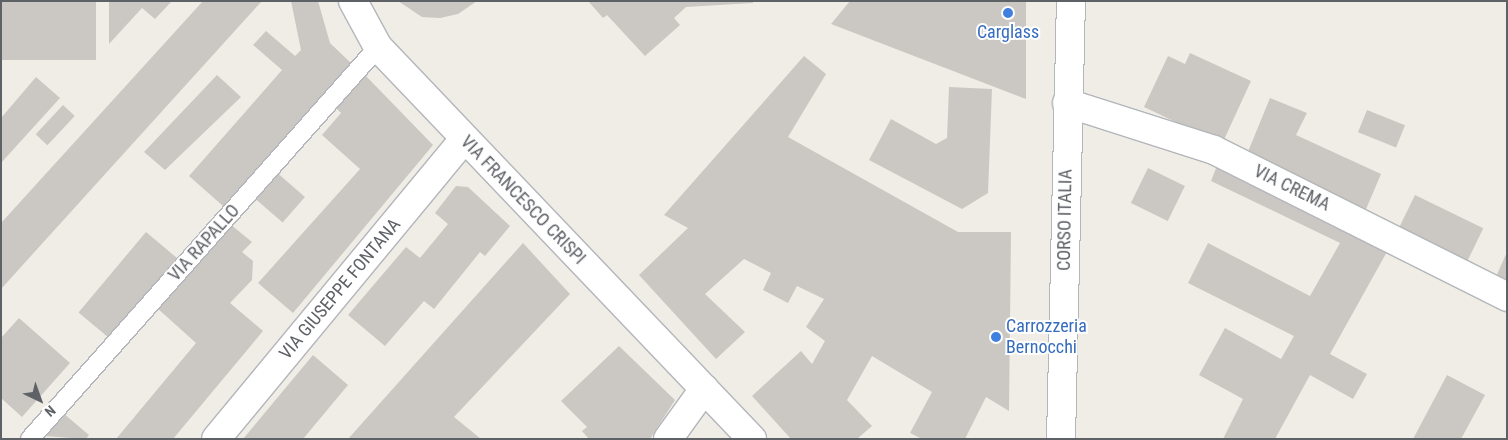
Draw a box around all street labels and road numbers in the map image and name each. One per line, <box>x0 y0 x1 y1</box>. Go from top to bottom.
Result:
street label: VIA FRANCESCO CRISPI <box>456 131 590 269</box>
street label: VIA CREMA <box>1250 160 1334 216</box>
street label: CORSO ITALIA <box>1053 169 1077 271</box>
street label: VIA RAPALLO <box>164 200 244 286</box>
street label: VIA GIUSEPPE FONTANA <box>275 214 405 364</box>

